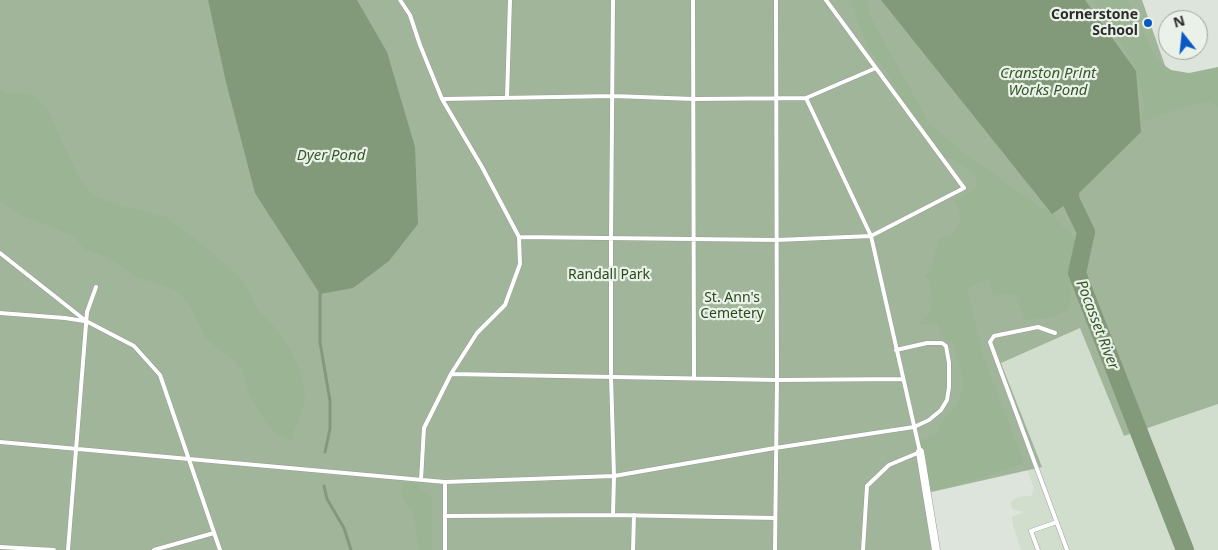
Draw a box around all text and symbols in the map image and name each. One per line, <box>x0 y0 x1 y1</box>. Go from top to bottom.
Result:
place label: Cornerstone School <box>1051 7 1138 40</box>
north arrow <box>1158 10 1208 60</box>
text: N <box>1171 10 1187 32</box>
marker: Cornerstone School <box>1142 17 1154 29</box>
water label: Cranston Print Works Pond <box>1000 65 1096 100</box>
water label: Dyer Pond <box>297 147 365 165</box>
park label: Randall Park <box>568 267 650 283</box>
water label: Pocasset River <box>1072 278 1122 372</box>
park label: St. Ann's Cemetery <box>700 290 764 322</box>

